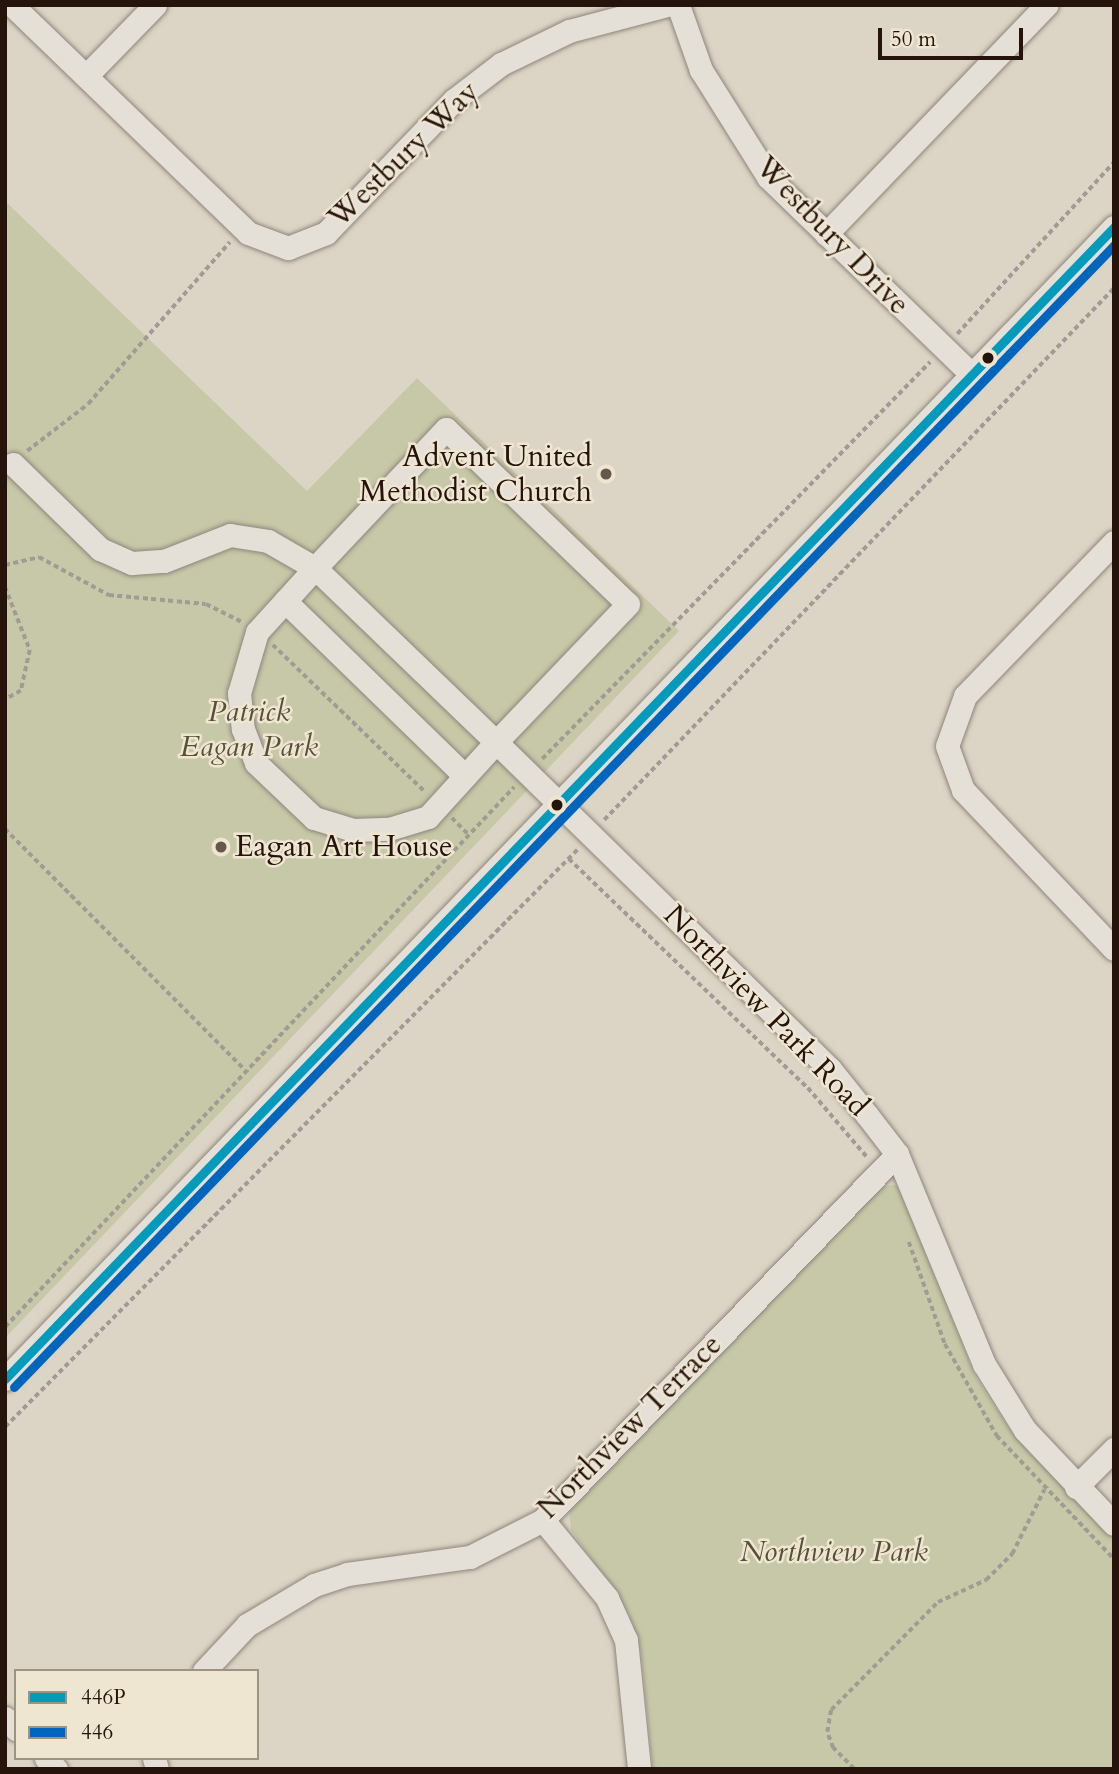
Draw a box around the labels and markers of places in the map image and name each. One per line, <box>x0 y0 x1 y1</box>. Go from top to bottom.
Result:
unlabelled marker <box>981 351 995 365</box>
place label: Advent United Methodist Church <box>359 439 592 510</box>
marker: Advent United Methodist Church <box>598 466 614 482</box>
unlabelled marker <box>550 798 564 812</box>
place label: Eagan Art House <box>235 829 453 865</box>
marker: Eagan Art House <box>213 839 229 855</box>

